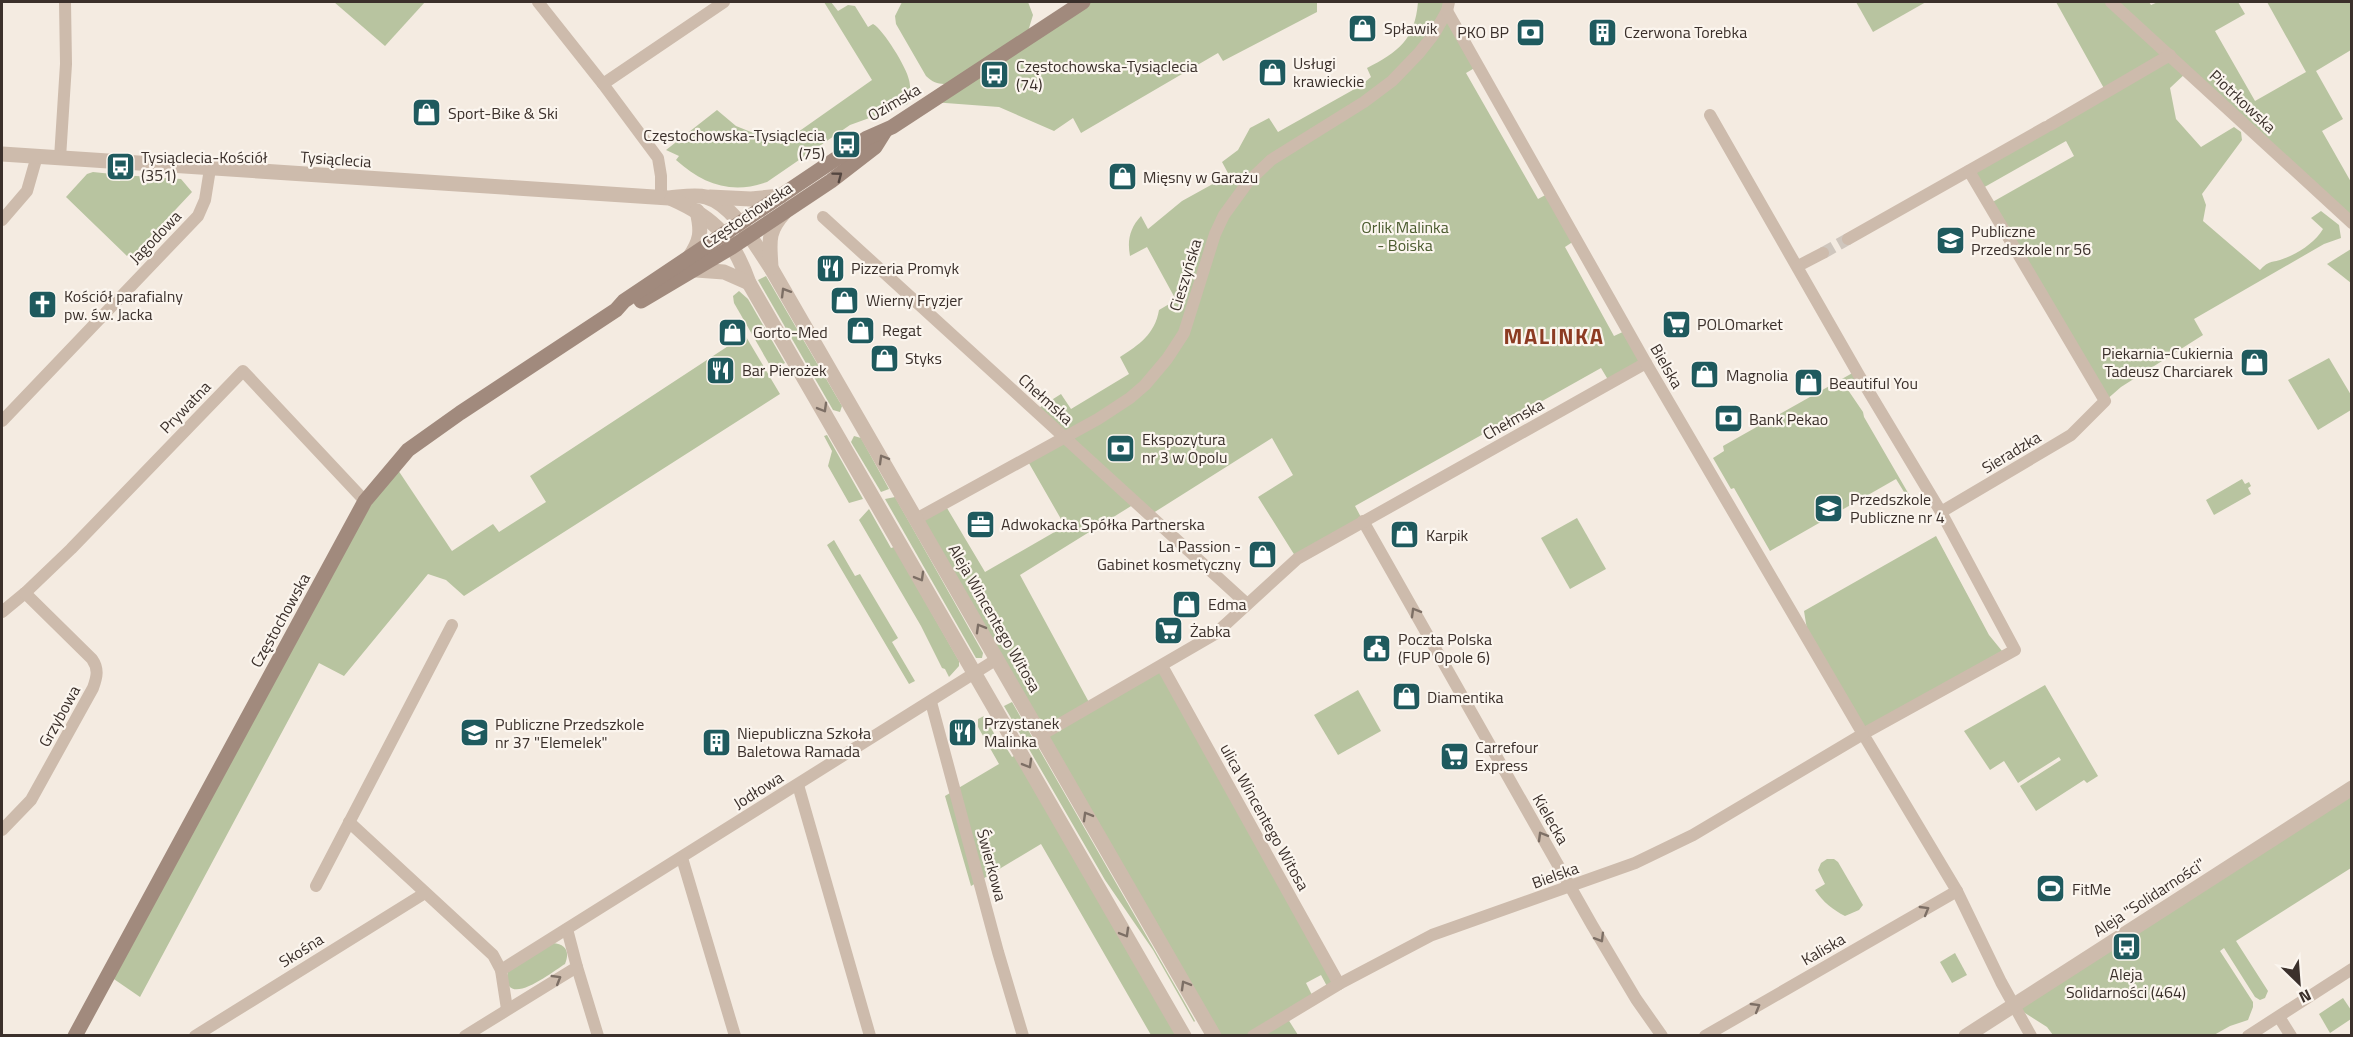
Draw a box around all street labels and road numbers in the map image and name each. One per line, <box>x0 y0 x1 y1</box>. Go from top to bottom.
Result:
street label: Piotrkowska <box>2204 64 2282 138</box>
street label: Ozimska <box>863 77 925 127</box>
street label: Tysiąclecia <box>300 145 372 173</box>
street label: Częstochowska <box>697 176 797 254</box>
street label: Jagodowa <box>123 205 187 269</box>
street label: Cieszyńska <box>1163 236 1207 314</box>
street label: Bielska <box>1645 339 1689 393</box>
street label: Chełmska <box>1013 368 1079 430</box>
street label: Prywatna <box>154 375 216 439</box>
street label: Chełmska <box>1478 392 1548 446</box>
street label: Sieradzka <box>1977 425 2045 479</box>
street label: Aleja Wincentego Witosa <box>943 540 1047 696</box>
street label: Częstochowska <box>244 568 316 672</box>
street label: Grzybowa <box>32 681 86 751</box>
street label: ulica Wincentego Witosa <box>1214 739 1316 895</box>
street label: Jodłowa <box>728 765 788 815</box>
street label: Kielecka <box>1527 789 1575 849</box>
street label: Świerkowa <box>971 826 1013 904</box>
street label: Aleja "Solidarności" <box>2088 852 2210 942</box>
street label: Bielska <box>1528 855 1582 895</box>
street label: Skośna <box>274 927 328 973</box>
street label: Kaliska <box>1796 927 1850 971</box>

